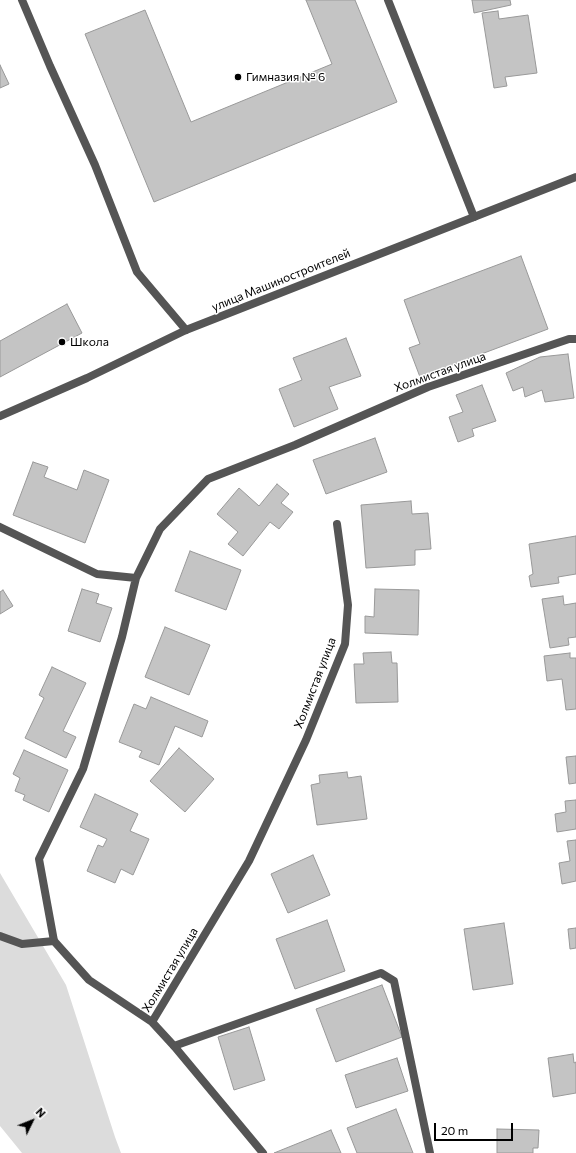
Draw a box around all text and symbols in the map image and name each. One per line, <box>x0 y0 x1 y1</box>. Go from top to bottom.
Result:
place label: Гимназия № 6 <box>246 70 325 84</box>
marker: Гимназия № 6 <box>233 72 243 82</box>
street label: улица Машиностроителей <box>210 246 352 314</box>
place label: Школа <box>70 335 109 349</box>
marker: Школа <box>57 337 67 347</box>
street label: Холмистая улица <box>392 349 488 395</box>
street label: Холмистая улица <box>291 635 339 731</box>
street label: Холмистая улица <box>139 925 201 1015</box>
north arrow <box>12 1101 52 1141</box>
text: N <box>34 1105 49 1120</box>
scale bar <box>436 1115 515 1141</box>
text: 20 m <box>441 1123 468 1137</box>

